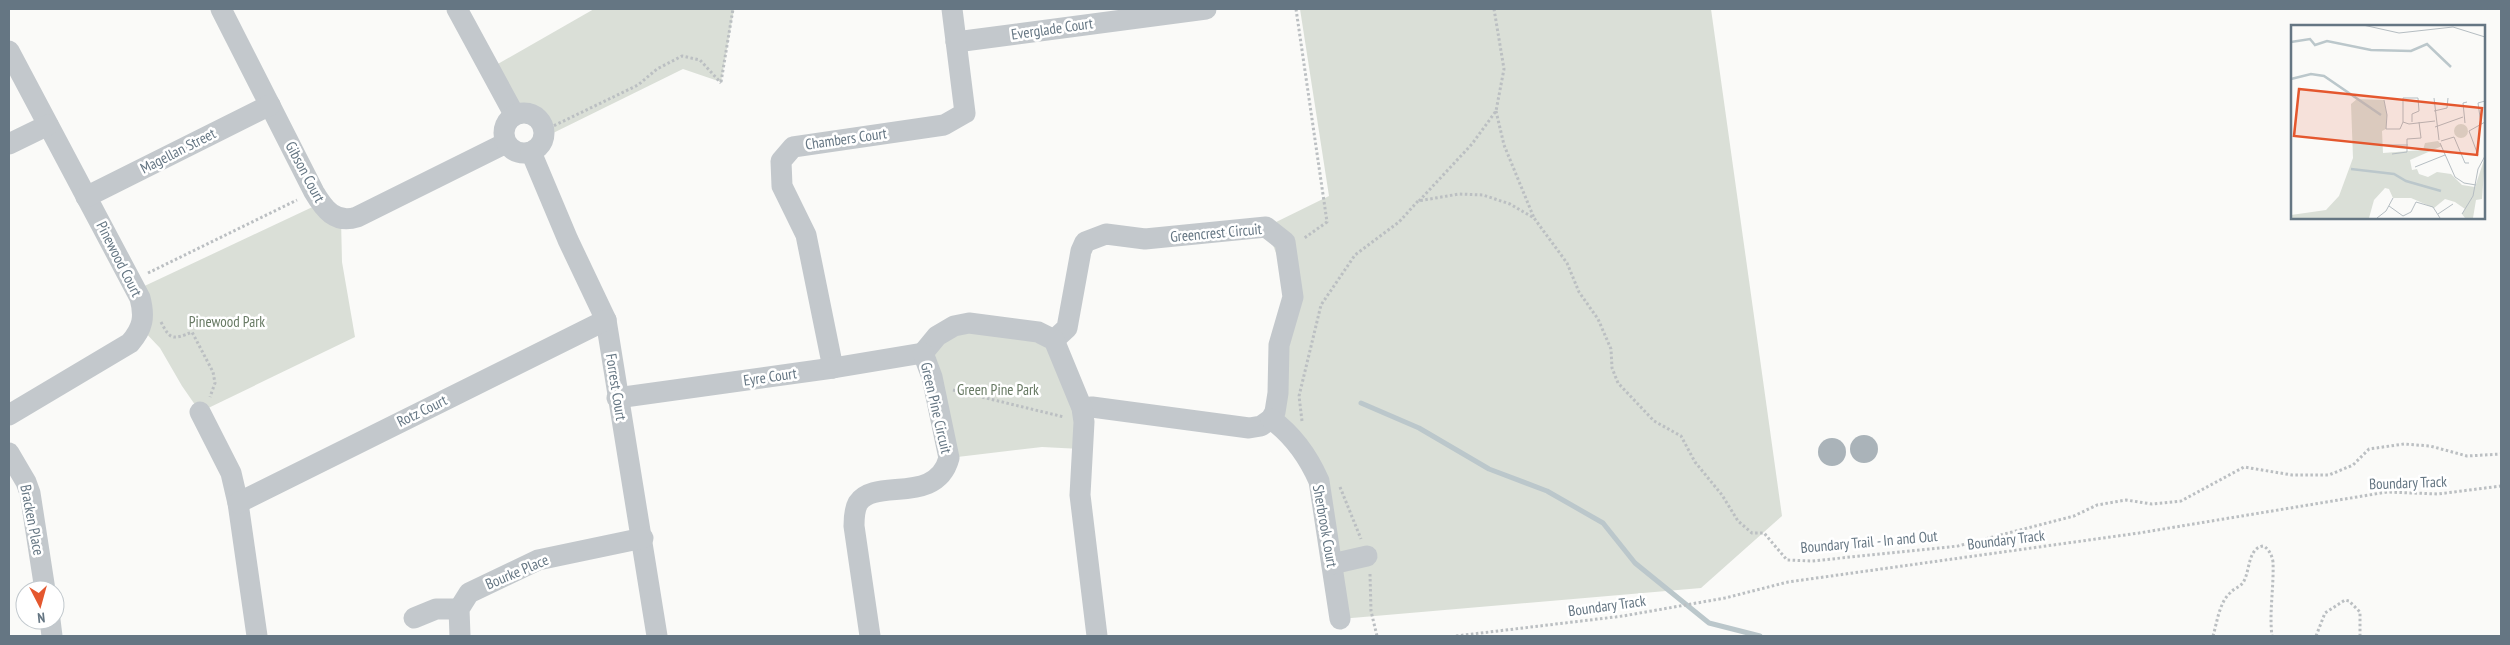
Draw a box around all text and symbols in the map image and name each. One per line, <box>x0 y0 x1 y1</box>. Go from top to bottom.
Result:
street label: Everglade Court <box>1010 13 1094 44</box>
inset map <box>2291 25 2485 219</box>
street label: Magellan Street <box>137 123 219 178</box>
street label: Chambers Court <box>804 123 888 154</box>
street label: Gibson Court <box>281 138 329 206</box>
street label: Pinewood Court <box>92 218 147 300</box>
street label: Greencrest Circuit <box>1169 219 1263 246</box>
park label: Pinewood Park <box>189 312 265 331</box>
street label: Forrest Court <box>602 352 631 422</box>
street label: Green Pine Circuit <box>917 360 956 455</box>
street label: Eyre Court <box>742 363 798 390</box>
park label: Green Pine Park <box>957 380 1039 399</box>
street label: Rotz Court <box>394 390 450 431</box>
street label: Boundary Track <box>2369 472 2447 493</box>
street label: Bracken Place <box>16 483 49 557</box>
street label: Sherbrook Court <box>1309 483 1342 569</box>
street label: Boundary Track <box>1966 525 2046 554</box>
street label: Boundary Trail - In and Out <box>1800 526 1938 557</box>
street label: Bourke Place <box>482 550 551 593</box>
north arrow <box>15 580 65 630</box>
street label: Boundary Track <box>1567 591 1647 620</box>
text: N <box>37 609 46 627</box>

